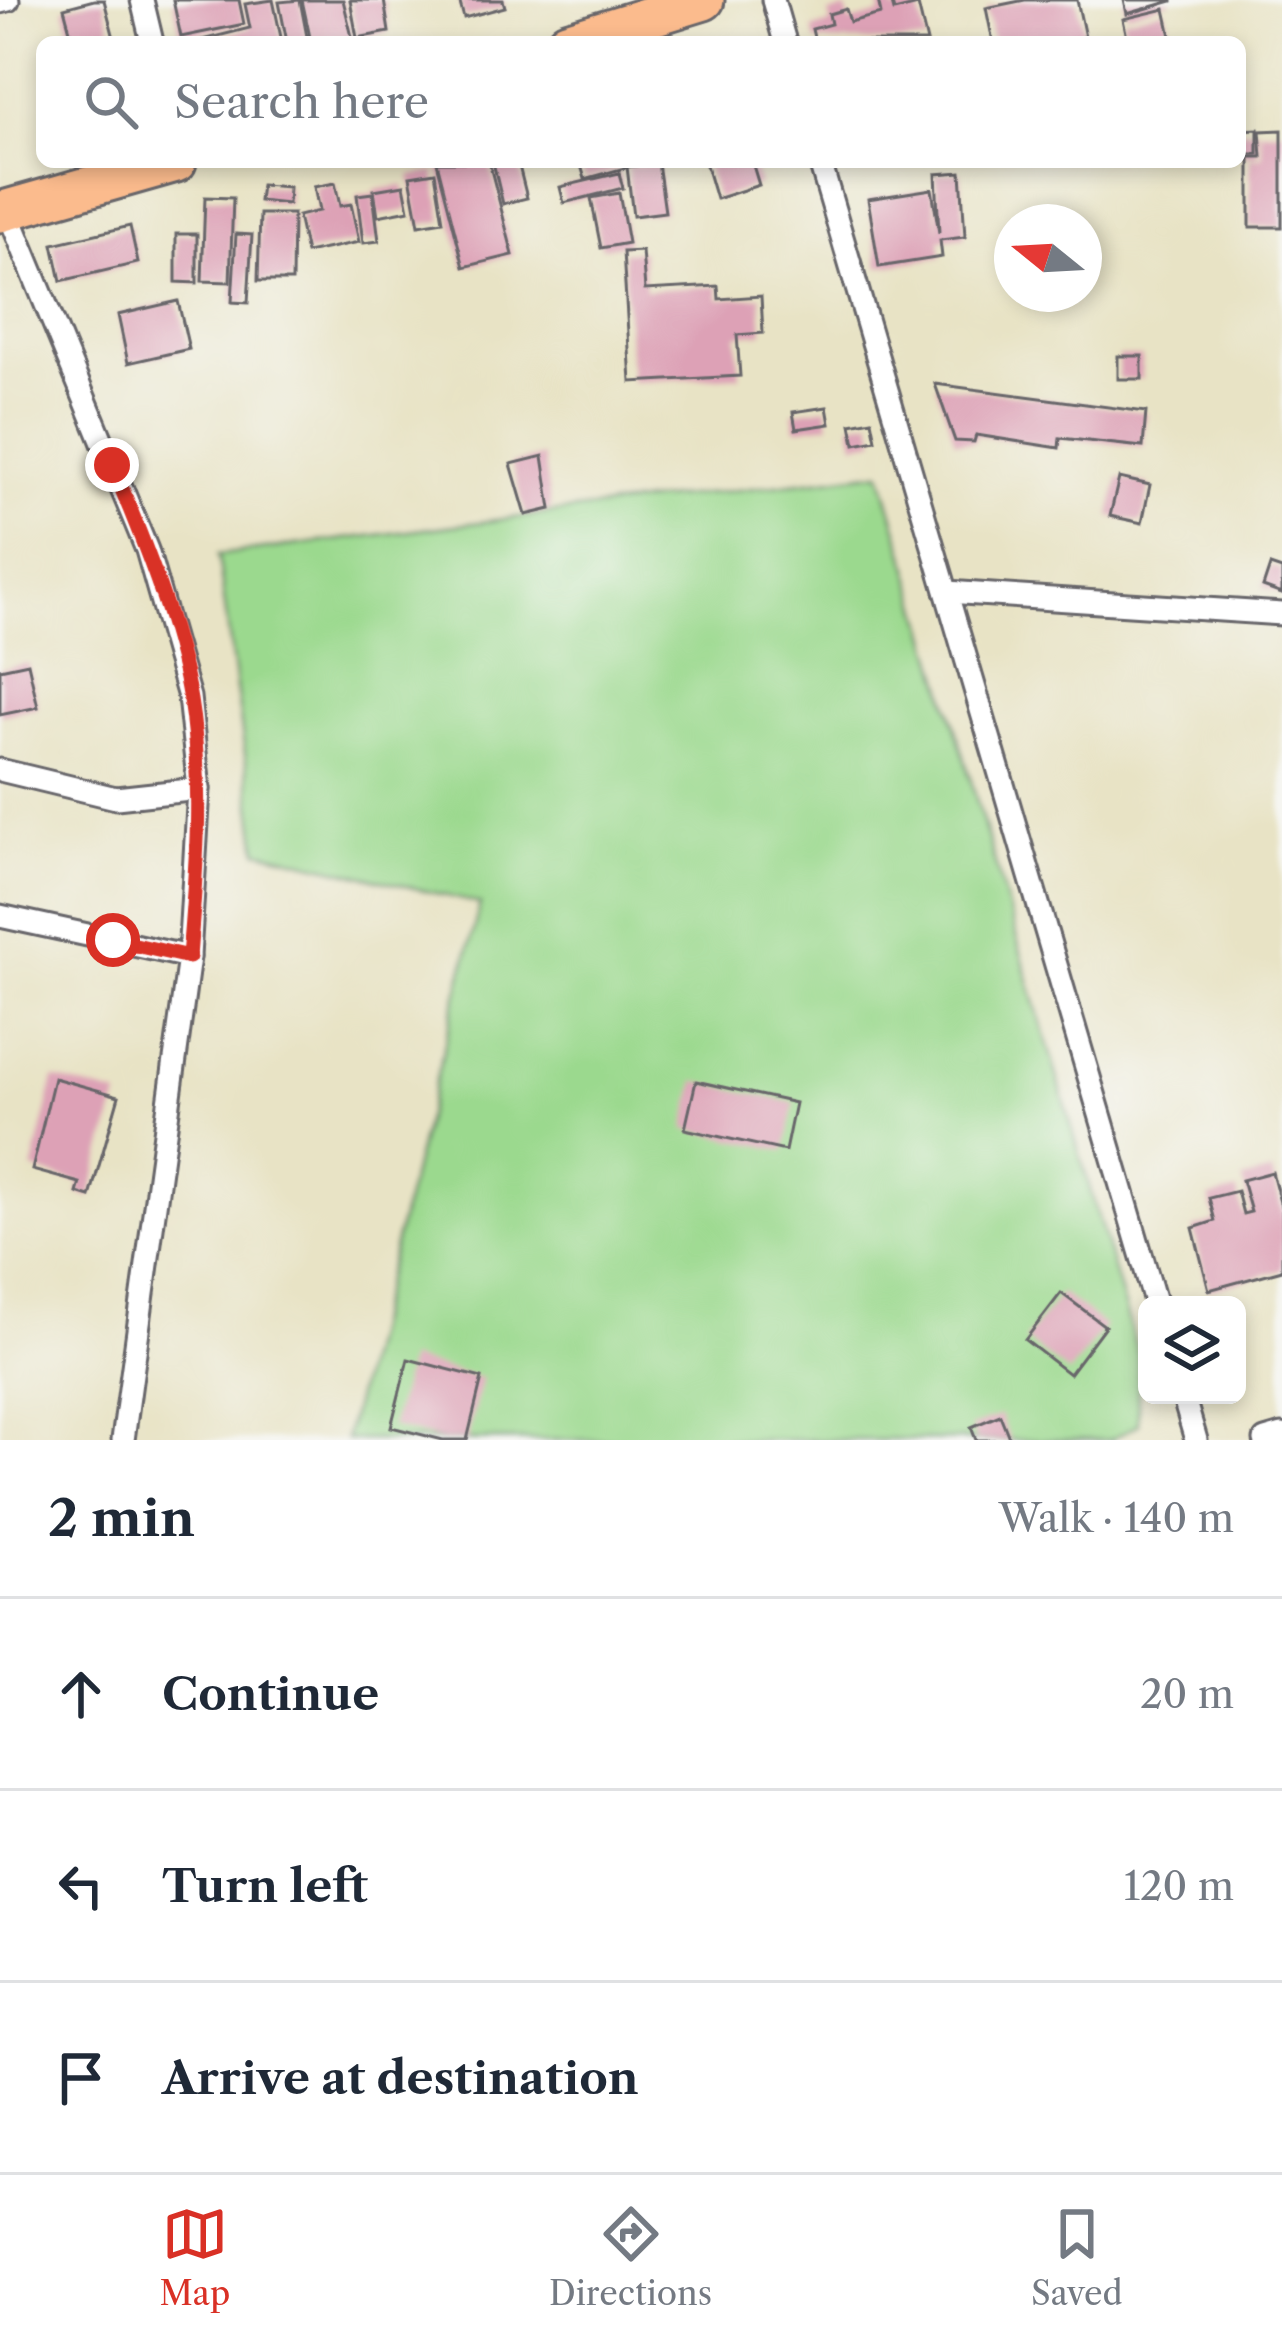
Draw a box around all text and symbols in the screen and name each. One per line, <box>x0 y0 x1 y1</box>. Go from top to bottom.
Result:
search box <box>36 36 1246 168</box>
icon: search <box>78 69 144 135</box>
text: Search here <box>174 74 429 130</box>
north arrow <box>994 204 1102 312</box>
route end <box>85 438 139 492</box>
route start <box>86 913 140 967</box>
map controls <box>1138 1296 1246 1404</box>
button: layers <box>1138 1296 1246 1404</box>
text: 2 min <box>48 1487 195 1549</box>
text: Walk · 140 m <box>999 1494 1234 1542</box>
icon: ahead <box>48 1661 114 1727</box>
text: Continue <box>162 1666 379 1722</box>
text: 20 m <box>1140 1670 1234 1718</box>
icon: left <box>48 1853 114 1919</box>
text: Turn left <box>162 1858 368 1914</box>
text: 120 m <box>1124 1862 1234 1910</box>
icon: arrive <box>48 2045 114 2111</box>
text: Arrive at destination <box>162 2050 639 2106</box>
tab: Map <box>159 2201 230 2314</box>
tab: Directions <box>549 2201 712 2314</box>
tab: Saved <box>1031 2201 1123 2314</box>

